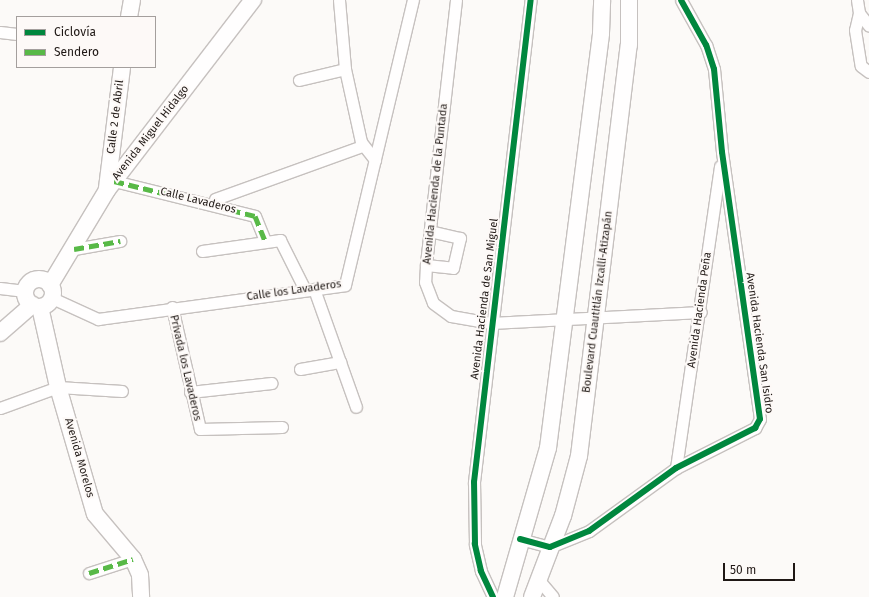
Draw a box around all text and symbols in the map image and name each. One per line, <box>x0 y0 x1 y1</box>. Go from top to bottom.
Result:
legend <box>16 16 156 68</box>
text: Ciclovía <box>54 25 96 39</box>
text: Sendero <box>54 45 99 59</box>
street label: Calle 2 de Abril <box>105 79 127 155</box>
street label: Avenida Miguel Hidalgo <box>110 83 192 183</box>
street label: Avenida Hacienda de la Puntada <box>421 103 451 265</box>
street label: Calle Lavaderos <box>159 185 237 217</box>
street label: Boulevard Cuautitlán Izcalli-Atizapán <box>580 210 616 394</box>
street label: Avenida Hacienda de San Miguel <box>469 218 501 380</box>
street label: Avenida Hacienda Peña <box>685 251 715 369</box>
street label: Avenida Hacienda San Isidro <box>743 272 775 414</box>
street label: Calle los Lavaderos <box>246 278 342 304</box>
street label: Privada los Lavaderos <box>166 314 204 422</box>
street label: Avenida Morelos <box>61 417 97 499</box>
scale bar <box>725 555 797 581</box>
text: 50 m <box>730 563 756 577</box>

